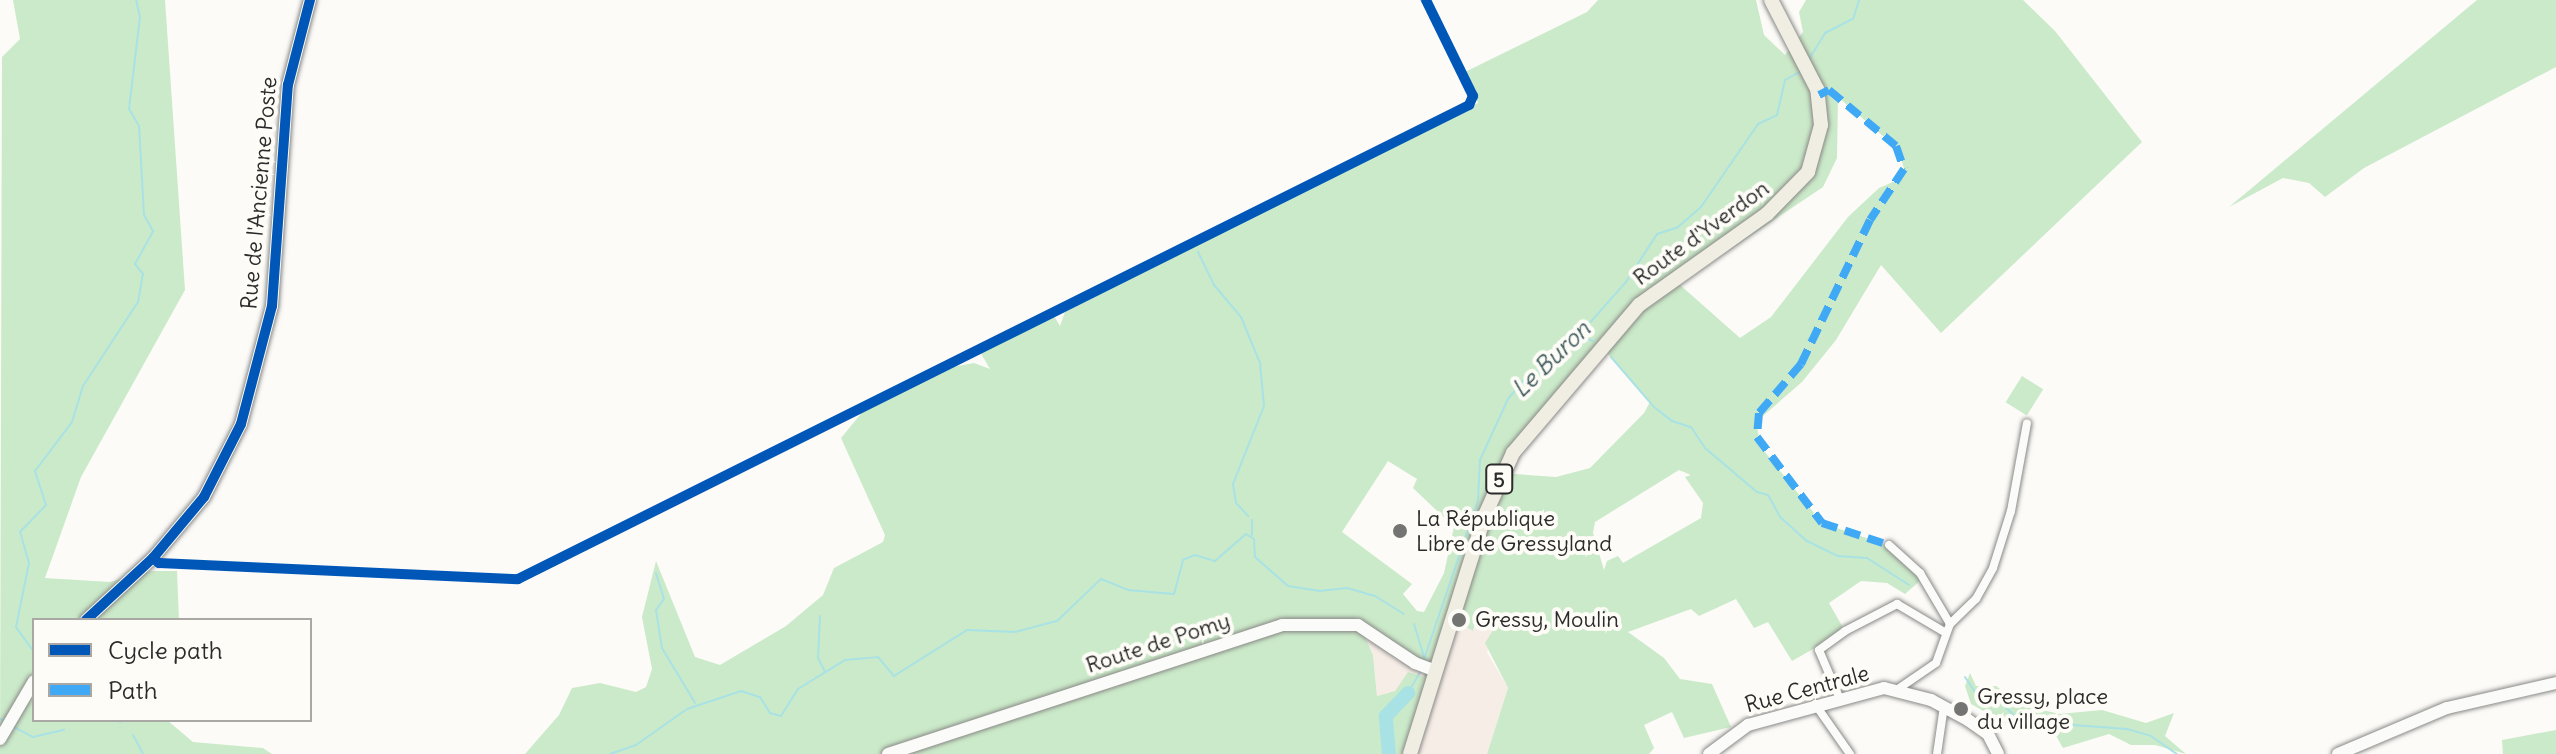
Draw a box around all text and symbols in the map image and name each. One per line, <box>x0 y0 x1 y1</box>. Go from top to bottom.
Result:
street label: Rue de l'Ancienne Poste <box>236 76 282 310</box>
street label: Route d'Yverdon <box>1628 175 1774 291</box>
water label: Le Buron <box>1506 315 1596 403</box>
road number: 5 <box>1485 463 1513 495</box>
place label: La République Libre de Gressyland <box>1416 505 1612 556</box>
marker: La République Libre de Gressyland <box>1391 522 1409 540</box>
street label: Route de Pomy <box>1083 607 1233 679</box>
place label: Gressy, Moulin <box>1475 607 1619 633</box>
marker: Gressy, Moulin <box>1450 611 1468 629</box>
legend <box>32 618 312 722</box>
text: Cycle path <box>108 635 223 665</box>
street label: Rue Centrale <box>1742 660 1872 718</box>
text: Path <box>108 675 158 705</box>
place label: Gressy, place du village <box>1977 683 2108 734</box>
marker: Gressy, place du village <box>1952 700 1970 718</box>

